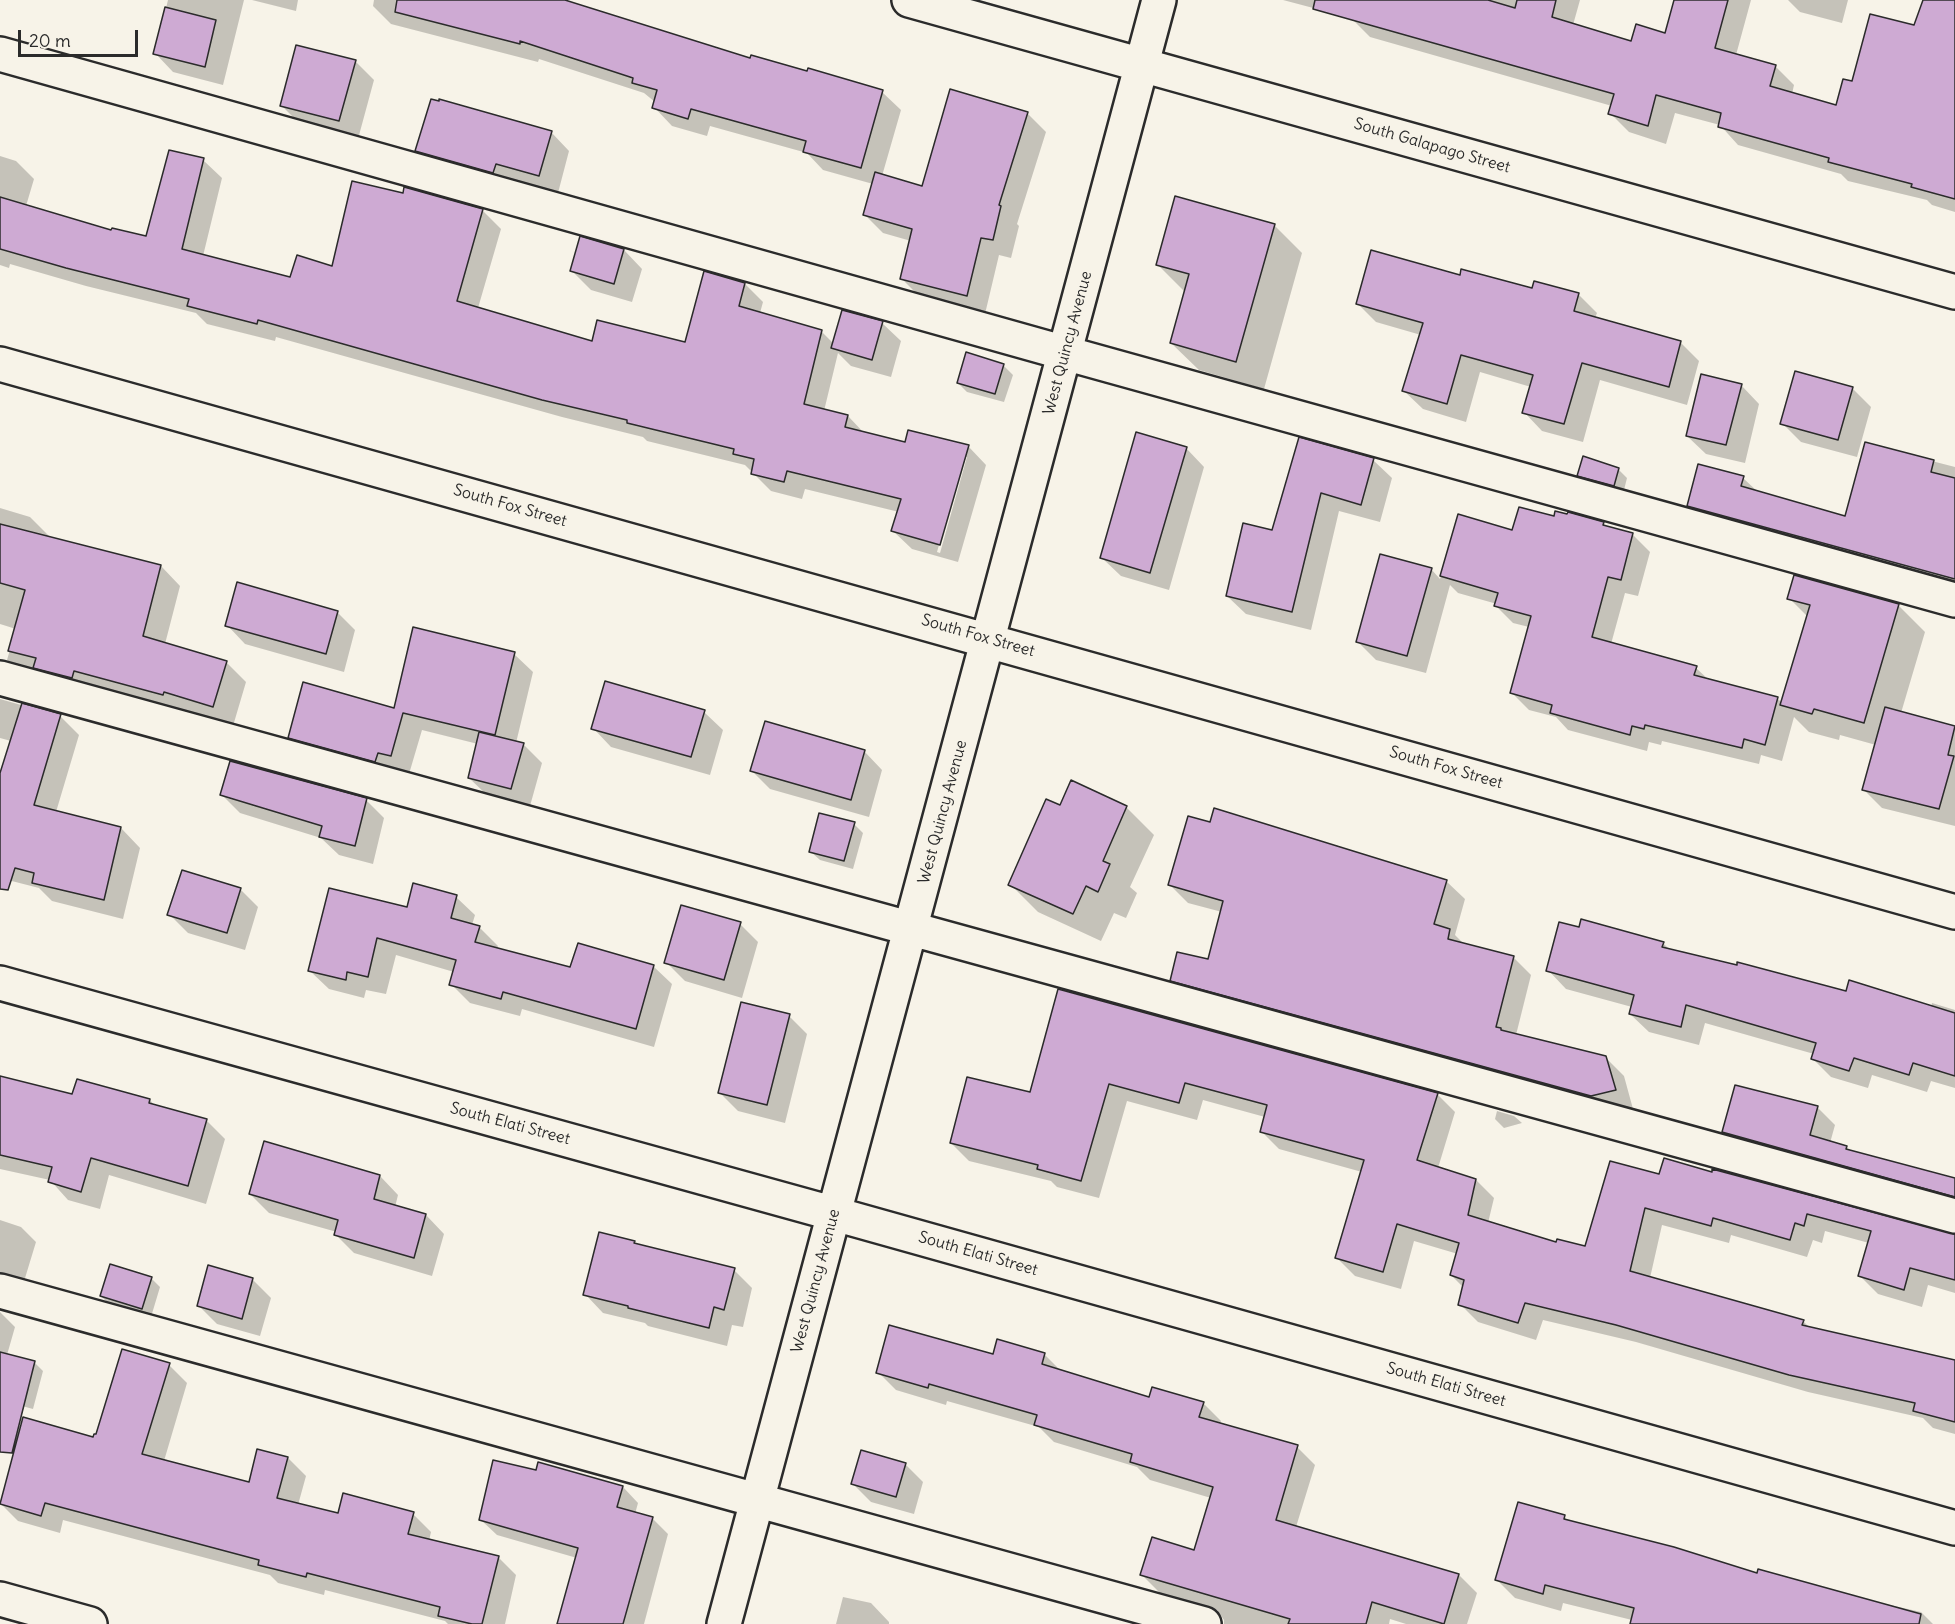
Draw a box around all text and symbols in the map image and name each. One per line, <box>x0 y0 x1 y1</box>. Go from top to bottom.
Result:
scale bar <box>21 18 141 56</box>
text: 20 m <box>29 29 71 52</box>
street label: South Galapago Street <box>1352 114 1512 178</box>
street label: West Quincy Avenue <box>1040 269 1096 417</box>
street label: South Fox Street <box>451 481 569 531</box>
street label: South Fox Street <box>919 611 1037 661</box>
street label: West Quincy Avenue <box>915 738 971 886</box>
street label: South Fox Street <box>1387 743 1505 793</box>
street label: South Elati Street <box>448 1099 572 1149</box>
street label: West Quincy Avenue <box>788 1207 844 1355</box>
street label: South Elati Street <box>916 1228 1040 1280</box>
street label: South Elati Street <box>1384 1359 1508 1411</box>

